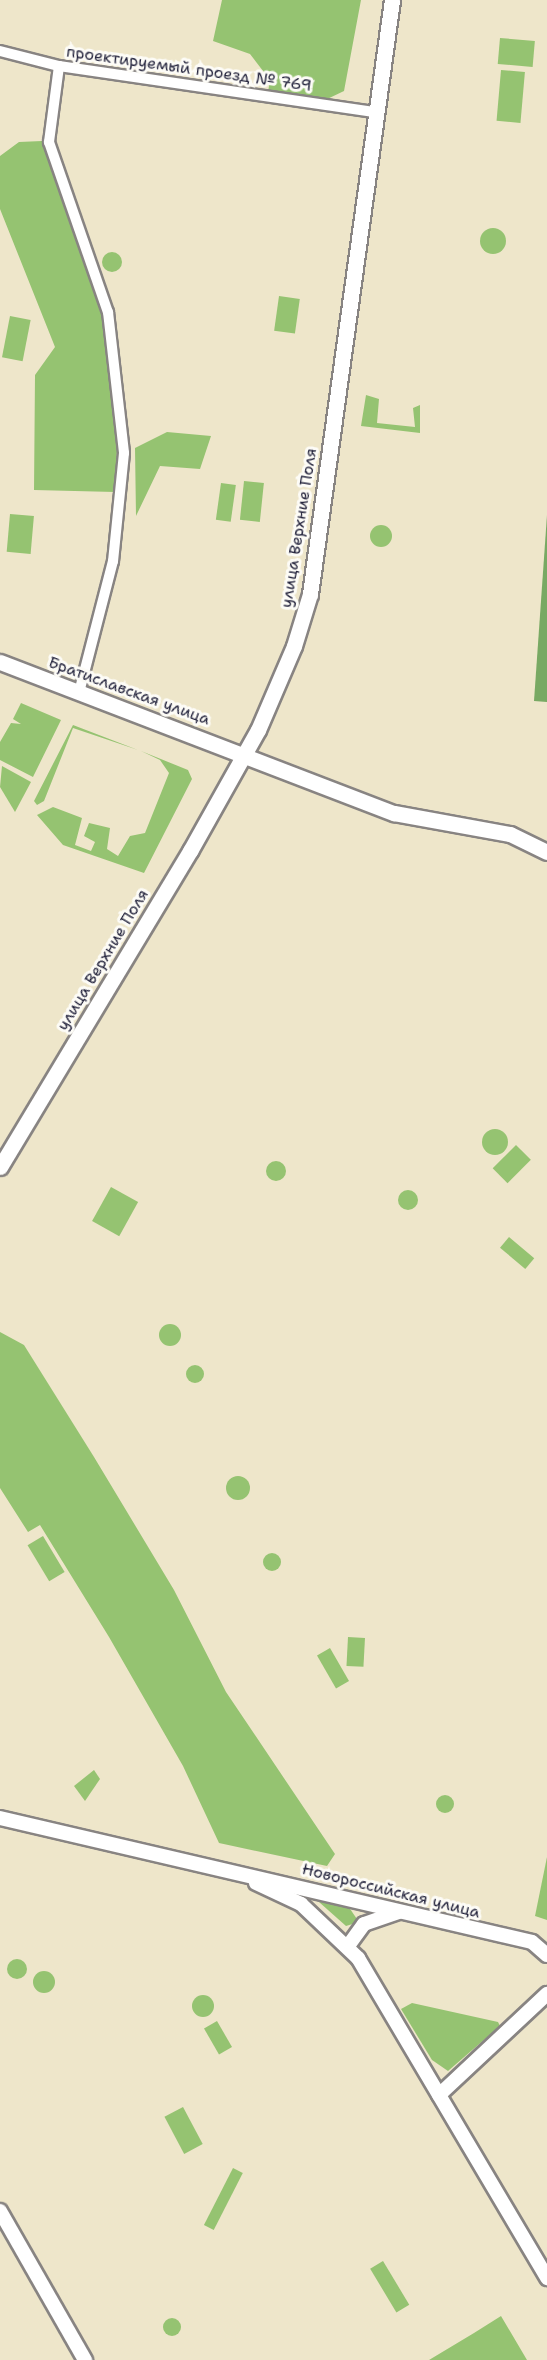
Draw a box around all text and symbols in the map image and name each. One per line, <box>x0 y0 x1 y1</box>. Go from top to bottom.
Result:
street label: проектируемый проезд № 769 <box>65 42 313 96</box>
street label: улица Верхние Поля <box>277 447 321 609</box>
street label: Братиславская улица <box>46 653 212 729</box>
street label: улица Верхние Поля <box>53 886 153 1034</box>
street label: Новороссийская улица <box>300 1860 482 1922</box>

